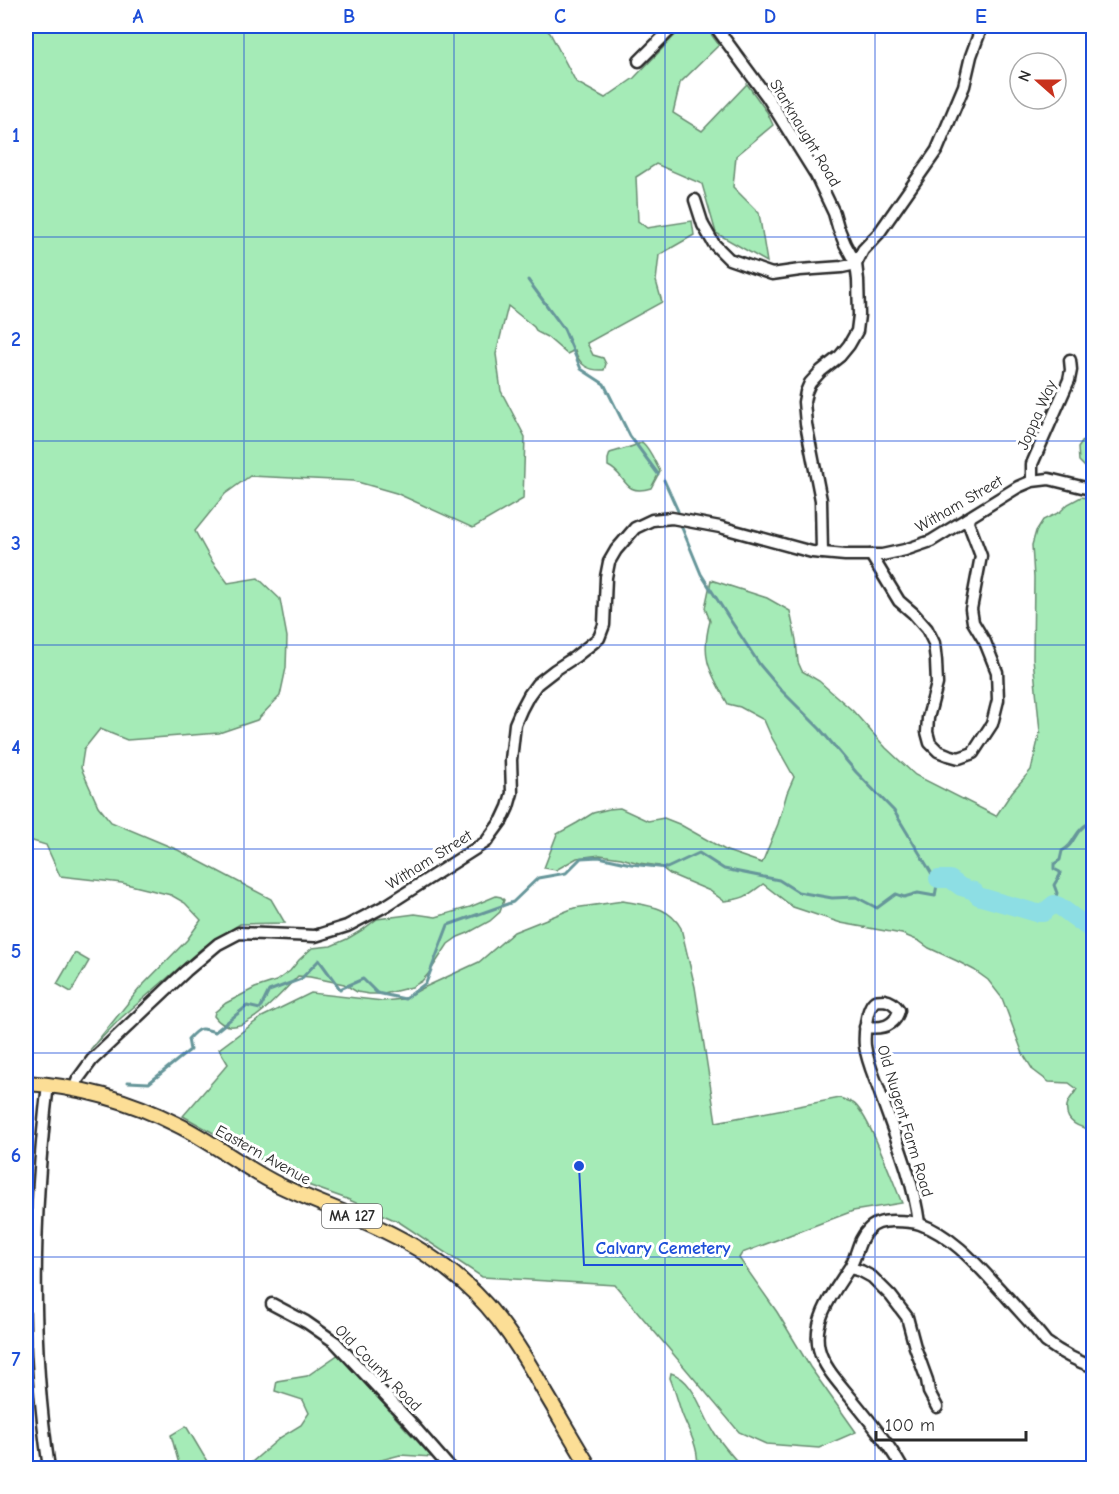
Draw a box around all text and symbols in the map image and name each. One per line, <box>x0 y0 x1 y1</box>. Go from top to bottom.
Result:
text: A <box>132 5 144 28</box>
text: B <box>343 5 355 28</box>
text: C <box>554 5 566 28</box>
text: D <box>764 5 776 28</box>
text: E <box>975 5 987 28</box>
north arrow <box>1008 51 1068 111</box>
text: N <box>1015 68 1035 84</box>
street label: Starknaught Road <box>766 76 844 190</box>
text: 1 <box>12 124 20 147</box>
text: 2 <box>11 328 21 351</box>
street label: Joppa Way <box>1014 377 1061 453</box>
street label: Witham Street <box>912 472 1006 536</box>
text: 3 <box>11 532 21 555</box>
text: 4 <box>11 736 21 759</box>
street label: Witham Street <box>383 826 475 893</box>
text: 5 <box>11 940 21 963</box>
street label: Old Nugent Farm Road <box>873 1043 937 1199</box>
street label: Eastern Avenue <box>212 1121 314 1189</box>
text: 6 <box>11 1144 21 1167</box>
road number: MA 127 <box>322 1204 382 1228</box>
callout: Calvary Cemetery <box>584 1229 743 1265</box>
text: Calvary Cemetery <box>595 1238 731 1259</box>
street label: Old County Road <box>331 1321 425 1415</box>
text: 7 <box>12 1348 21 1371</box>
scale bar <box>876 1404 1026 1442</box>
text: 100 m <box>885 1415 935 1436</box>

